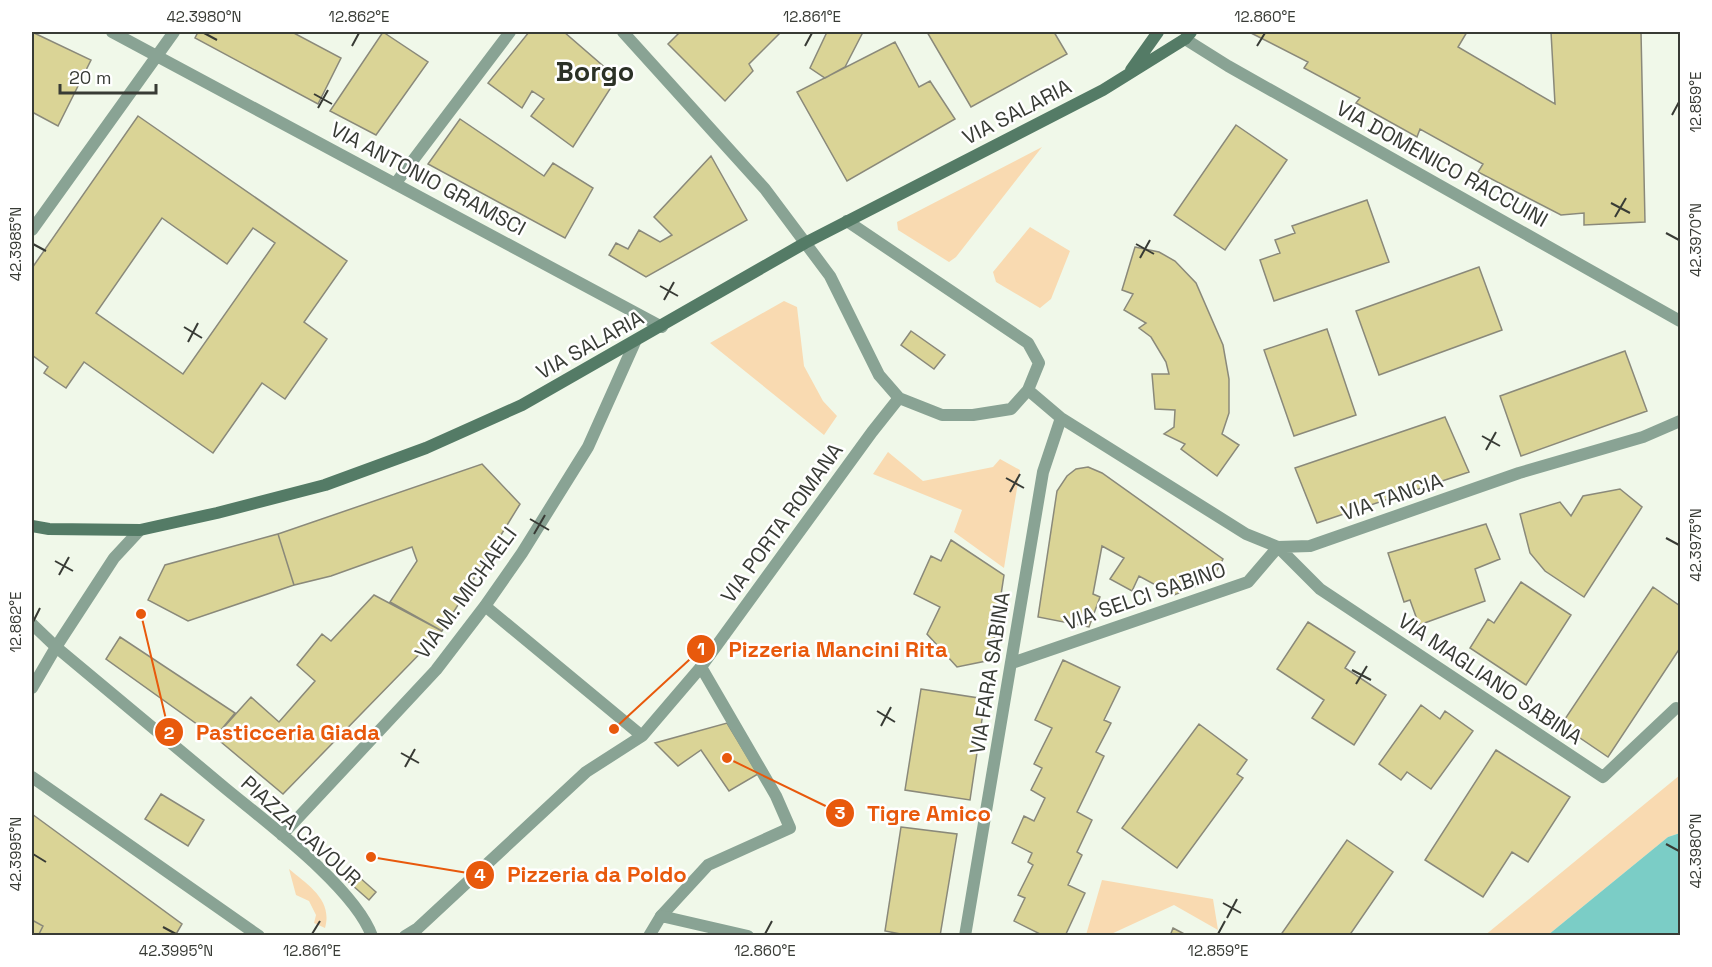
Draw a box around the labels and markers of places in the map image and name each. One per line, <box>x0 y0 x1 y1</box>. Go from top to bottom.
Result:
callout: Pizzeria Mancini Rita <box>686 629 960 669</box>
callout: Pasticceria Giada <box>154 712 392 752</box>
callout: Tigre Amico <box>825 793 1003 833</box>
callout: Pizzeria da Poldo <box>465 855 698 895</box>

